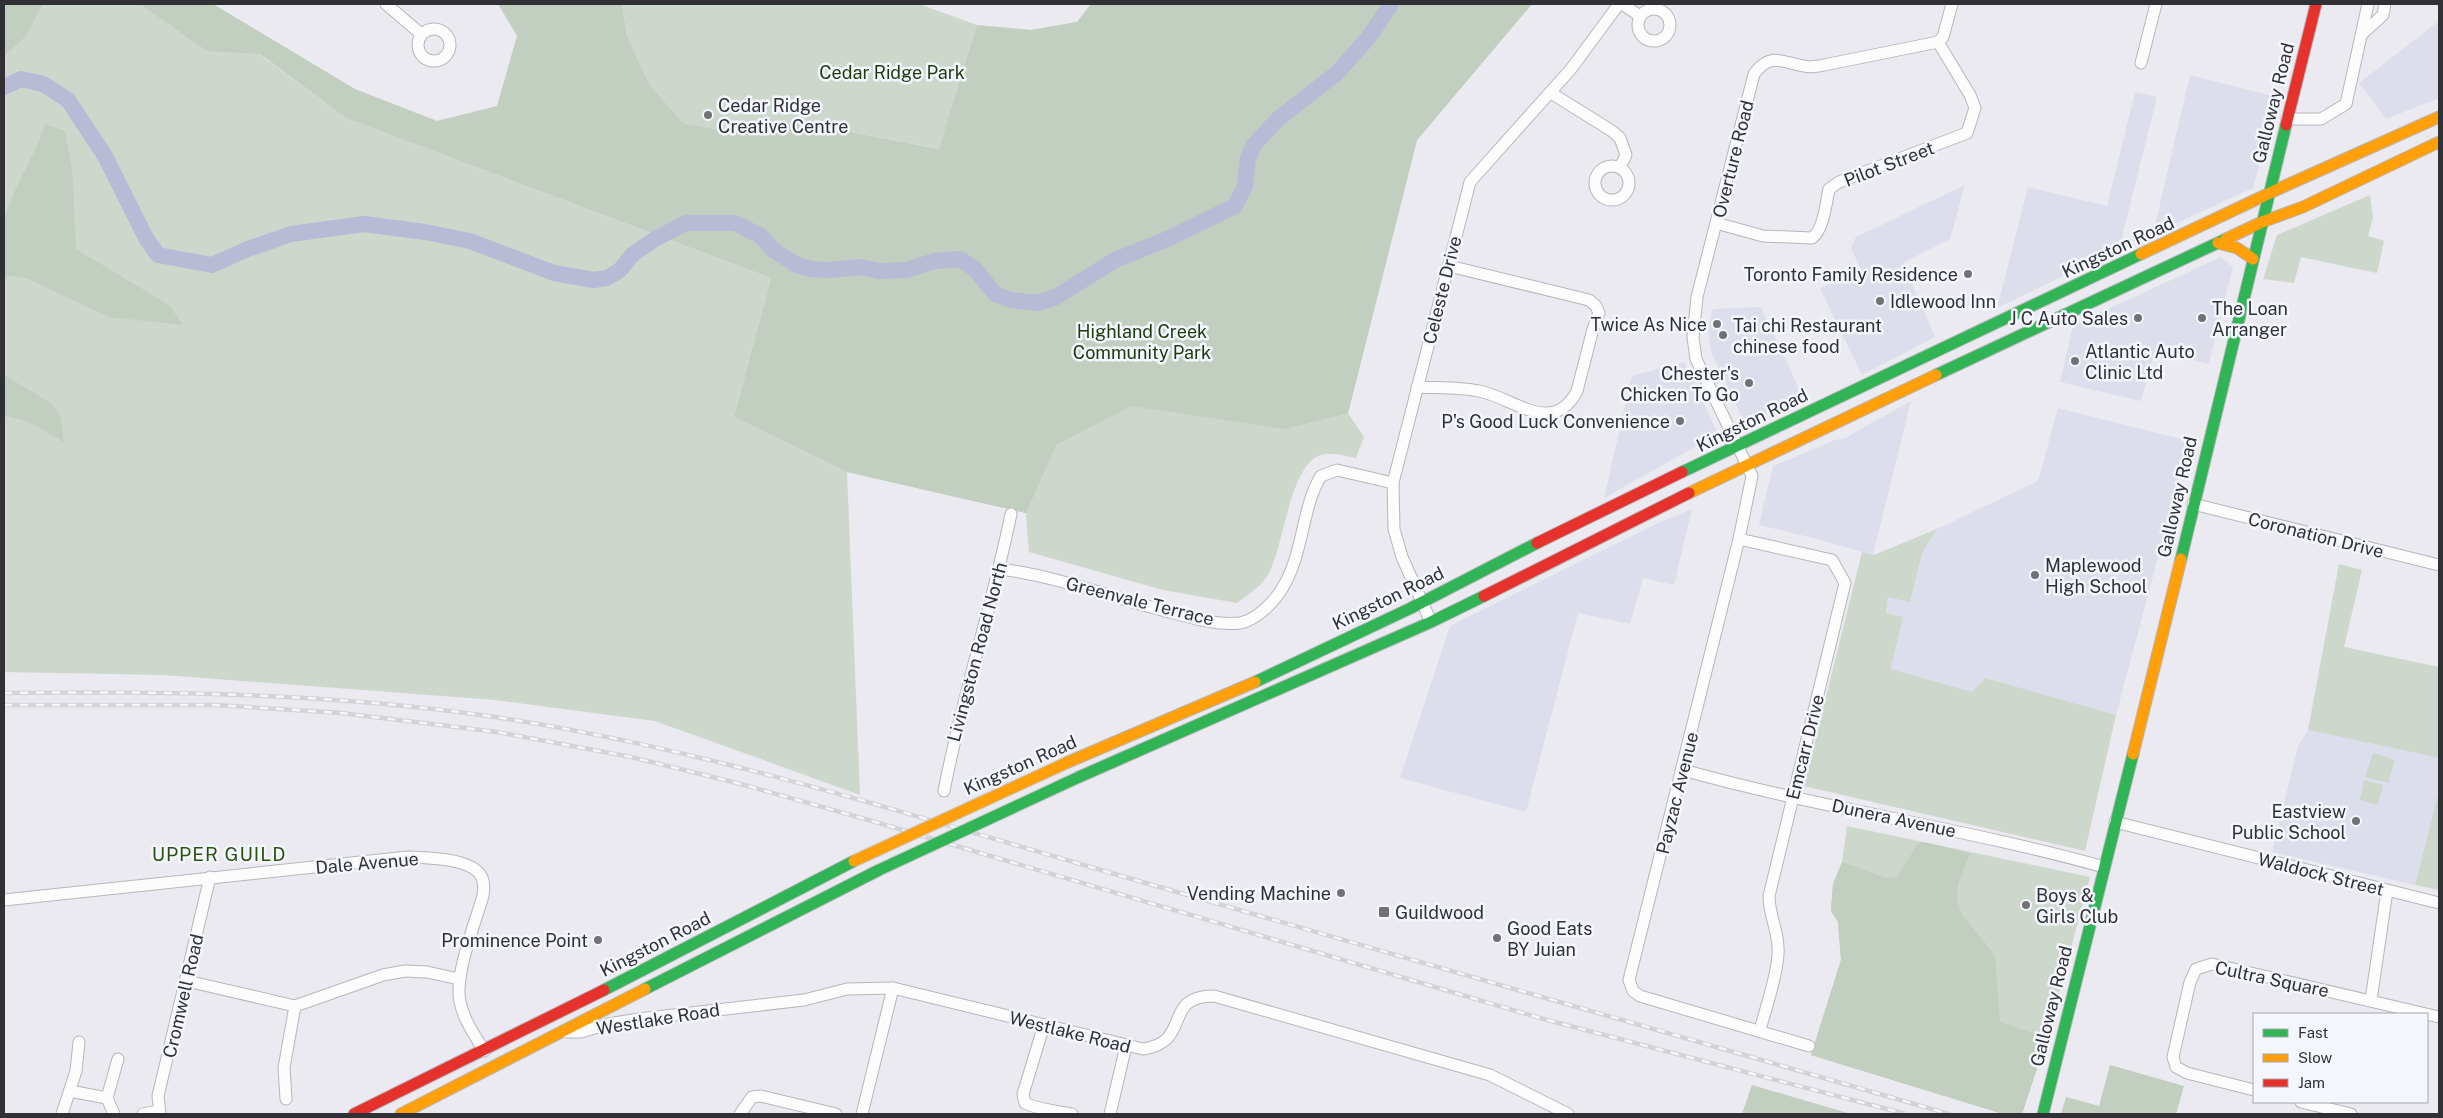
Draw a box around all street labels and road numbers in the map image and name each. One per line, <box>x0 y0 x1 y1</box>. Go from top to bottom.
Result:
street label: Galloway Road <box>2248 41 2298 165</box>
street label: Overture Road <box>1708 98 1758 220</box>
street label: Pilot Street <box>1841 137 1937 191</box>
street label: Kingston Road <box>2059 212 2177 282</box>
street label: Celeste Drive <box>1418 234 1466 346</box>
street label: Kingston Road <box>1693 384 1811 456</box>
street label: Galloway Road <box>2153 434 2201 560</box>
street label: Coronation Drive <box>2246 508 2386 562</box>
street label: Livingston Road North <box>943 560 1011 744</box>
street label: Kingston Road <box>1329 562 1447 634</box>
street label: Greenvale Terrace <box>1064 572 1216 630</box>
street label: Emcarr Drive <box>1782 692 1828 802</box>
street label: Payzac Avenue <box>1652 730 1702 856</box>
street label: Kingston Road <box>960 731 1080 799</box>
street label: Dunera Avenue <box>1830 795 1958 841</box>
street label: Dale Avenue <box>314 848 420 878</box>
street label: Waldock Street <box>2256 848 2386 900</box>
street label: Kingston Road <box>596 907 714 981</box>
street label: Cromwell Road <box>159 932 207 1060</box>
street label: Galloway Road <box>2026 944 2076 1068</box>
street label: Cultra Square <box>2213 957 2331 1001</box>
street label: Westlake Road <box>595 999 721 1039</box>
street label: Westlake Road <box>1007 1007 1133 1057</box>

